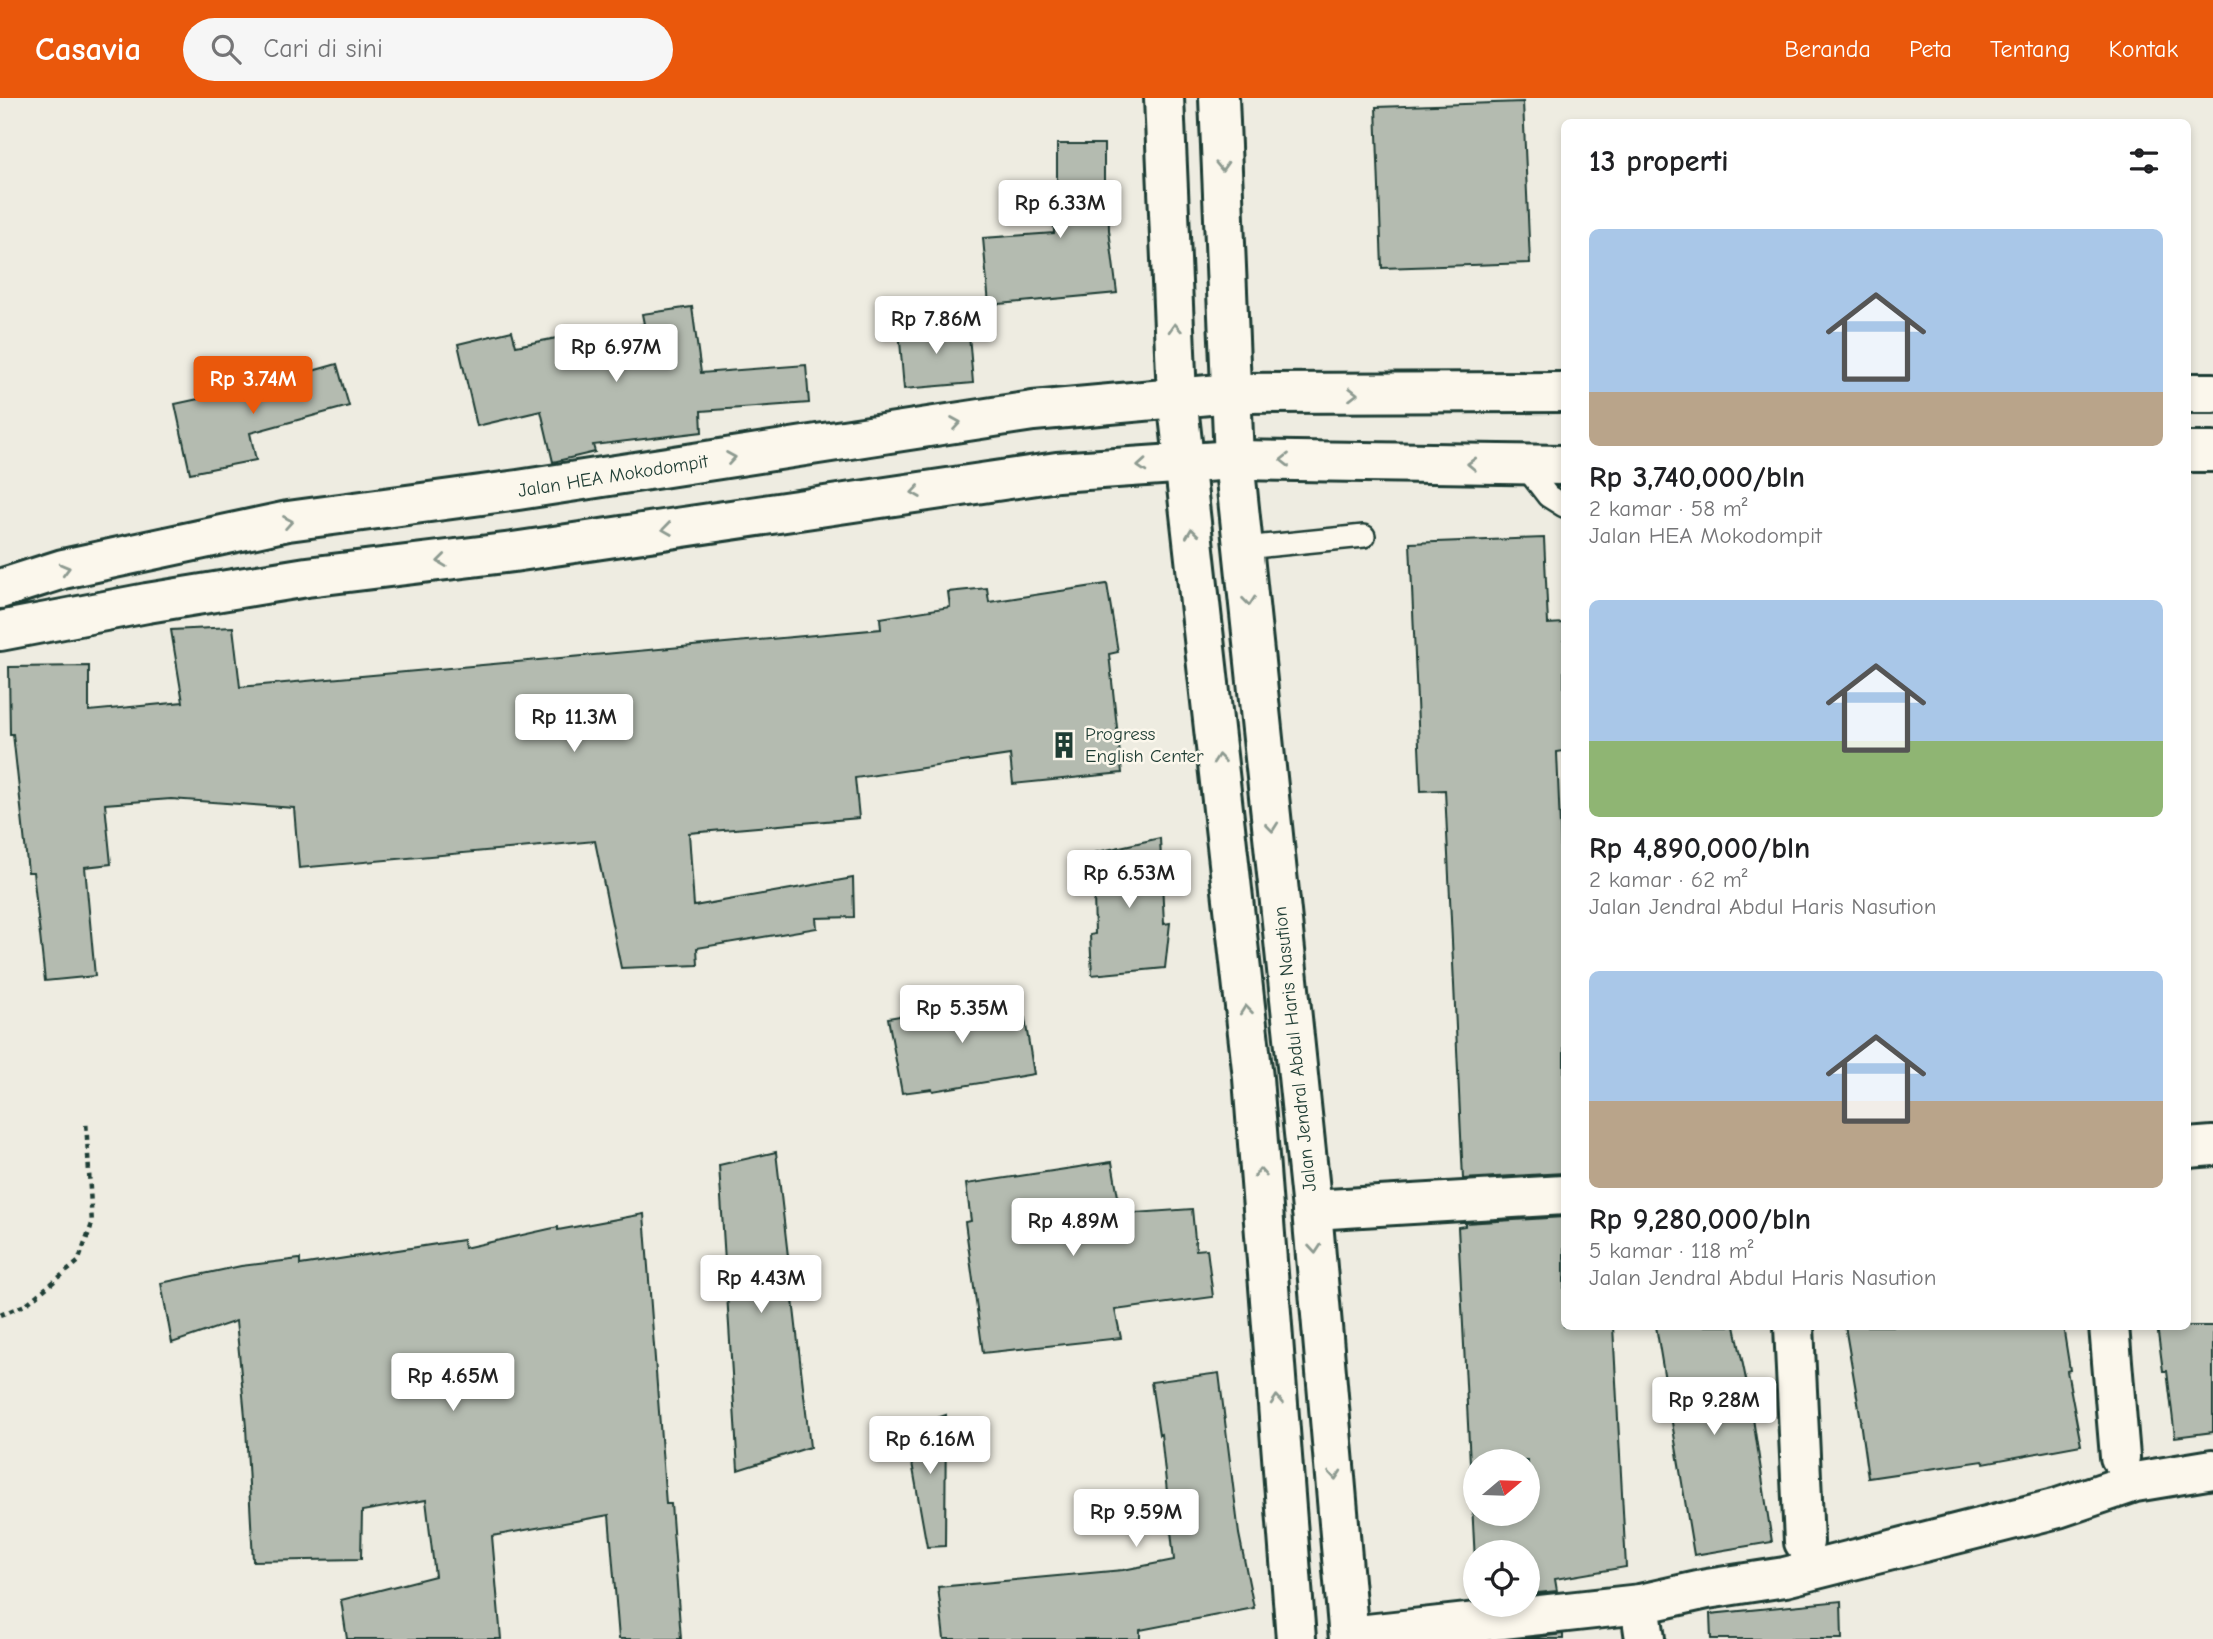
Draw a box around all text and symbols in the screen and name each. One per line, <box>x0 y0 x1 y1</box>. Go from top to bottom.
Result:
search box <box>183 18 673 81</box>
text: Casavia <box>35 30 141 68</box>
icon: search <box>207 30 245 68</box>
text: Cari di sini <box>263 34 383 64</box>
text: Beranda <box>1784 35 1871 63</box>
text: Peta <box>1909 35 1952 63</box>
text: Tentang <box>1990 35 2070 63</box>
text: Kontak <box>2108 35 2178 63</box>
icon: filters <box>2125 142 2163 180</box>
text: 13 properti <box>1589 144 1729 179</box>
one-way arrow <box>1215 161 1230 172</box>
pin: Rp 6.33M <box>988 180 1132 240</box>
text: Rp 6.33M <box>1015 189 1106 216</box>
icon: home <box>1813 274 1939 400</box>
pin: Rp 7.86M <box>864 296 1008 356</box>
text: Rp 7.86M <box>891 305 981 332</box>
one-way arrow <box>1167 323 1182 334</box>
pin: Rp 6.97M <box>544 324 688 384</box>
text: Rp 6.97M <box>571 333 661 360</box>
pin: Rp 3.74M <box>181 356 325 416</box>
text: Rp 3.74M <box>210 365 296 392</box>
one-way arrow <box>1349 386 1359 402</box>
one-way arrow <box>950 416 962 431</box>
street label: Jalan HEA Mokodompit <box>516 450 710 502</box>
one-way arrow <box>725 450 737 465</box>
one-way arrow <box>1279 452 1290 468</box>
one-way arrow <box>1466 456 1477 471</box>
one-way arrow <box>1136 458 1147 473</box>
text: Rp 3,740,000/bln <box>1589 460 1805 495</box>
one-way arrow <box>910 485 922 500</box>
text: 2 kamar · 58 m² <box>1589 495 1747 522</box>
one-way arrow <box>281 515 293 530</box>
one-way arrow <box>661 521 673 536</box>
text: Jalan HEA Mokodompit <box>1589 522 1822 549</box>
one-way arrow <box>1185 528 1200 539</box>
one-way arrow <box>436 553 447 568</box>
one-way arrow <box>59 563 71 577</box>
one-way arrow <box>1241 596 1256 607</box>
icon: home <box>1813 645 1939 771</box>
pin: Rp 11.3M <box>502 694 646 754</box>
text: Rp 11.3M <box>531 703 617 730</box>
place label: Progress English Center <box>1085 723 1204 767</box>
building icon: Progress English Center <box>1049 730 1079 760</box>
one-way arrow <box>1211 753 1226 765</box>
one-way arrow <box>1265 822 1280 833</box>
text: Rp 4,890,000/bln <box>1589 831 1810 866</box>
pin: Rp 6.53M <box>1057 850 1201 910</box>
text: Rp 6.53M <box>1083 859 1175 886</box>
text: 2 kamar · 62 m² <box>1589 866 1748 893</box>
text: Jalan Jendral Abdul Haris Nasution <box>1589 893 1936 920</box>
street label: Jalan Jendral Abdul Haris Nasution <box>1269 905 1321 1193</box>
pin: Rp 5.35M <box>890 986 1034 1045</box>
text: Rp 5.35M <box>916 994 1008 1021</box>
one-way arrow <box>1238 1004 1253 1016</box>
icon: home <box>1813 1016 1939 1142</box>
one-way arrow <box>1253 1167 1268 1178</box>
pin: Rp 4.89M <box>1001 1198 1145 1258</box>
text: Rp 9,280,000/bln <box>1589 1202 1811 1237</box>
text: Rp 4.89M <box>1028 1207 1118 1234</box>
text: 5 kamar · 118 m² <box>1589 1237 1754 1264</box>
one-way arrow <box>1307 1243 1322 1254</box>
pin: Rp 4.43M <box>689 1256 833 1315</box>
text: Rp 4.43M <box>716 1264 806 1291</box>
text: Jalan Jendral Abdul Haris Nasution <box>1589 1264 1936 1291</box>
pin: Rp 4.65M <box>381 1354 525 1413</box>
text: Rp 4.65M <box>407 1362 499 1389</box>
pin: Rp 9.28M <box>1642 1378 1786 1437</box>
text: Rp 9.28M <box>1668 1386 1760 1413</box>
one-way arrow <box>1270 1394 1285 1405</box>
pin: Rp 6.16M <box>858 1416 1002 1476</box>
text: Rp 6.16M <box>885 1425 975 1452</box>
north arrow <box>1463 1449 1540 1526</box>
map controls <box>1463 1449 1540 1617</box>
one-way arrow <box>1327 1470 1342 1481</box>
pin: Rp 9.59M <box>1064 1490 1208 1549</box>
text: Rp 9.59M <box>1090 1498 1182 1525</box>
button: locate <box>1463 1540 1540 1617</box>

